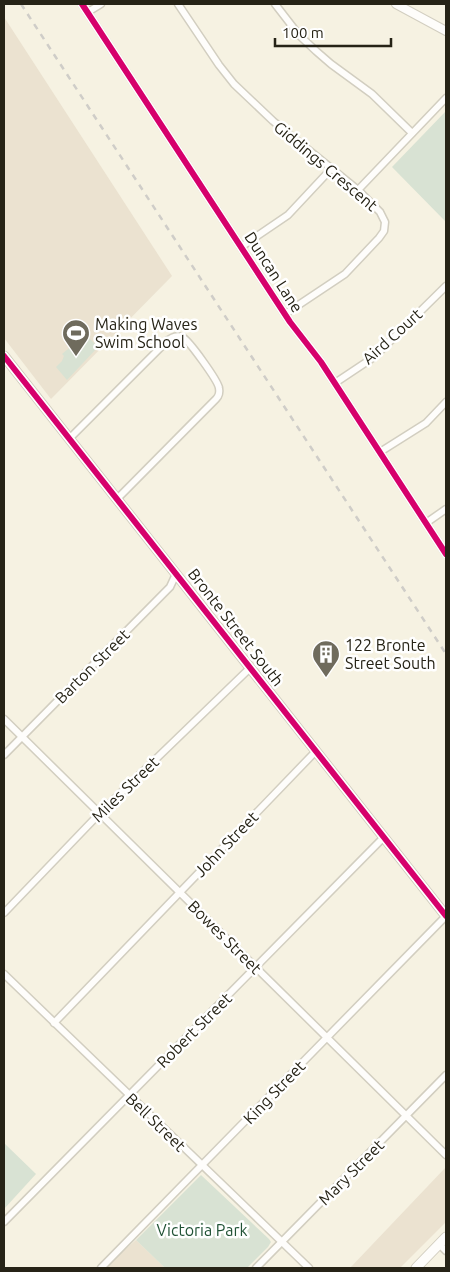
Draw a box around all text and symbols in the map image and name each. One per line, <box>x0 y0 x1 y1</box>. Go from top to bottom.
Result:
scale bar <box>275 15 391 47</box>
text: 100 m <box>282 24 324 41</box>
street label: Giddings Crescent <box>271 118 382 215</box>
street label: Duncan Lane <box>241 228 307 316</box>
street label: Aird Court <box>358 304 426 367</box>
place label: Making Waves Swim School <box>95 315 197 351</box>
sports icon: Making Waves Swim School <box>61 318 91 357</box>
street label: Bronte Street South <box>185 565 287 689</box>
street label: Barton Street <box>51 625 133 707</box>
place label: 122 Bronte Street South <box>345 636 436 672</box>
building icon: 122 Bronte Street South <box>311 639 341 678</box>
street label: Miles Street <box>88 752 163 825</box>
street label: John Street <box>190 807 262 880</box>
street label: Bowes Street <box>185 897 266 978</box>
street label: Robert Street <box>153 988 236 1071</box>
street label: King Street <box>240 1056 309 1127</box>
street label: Bell Street <box>123 1089 190 1155</box>
street label: Mary Street <box>315 1135 388 1208</box>
park label: Victoria Park <box>156 1221 248 1239</box>

